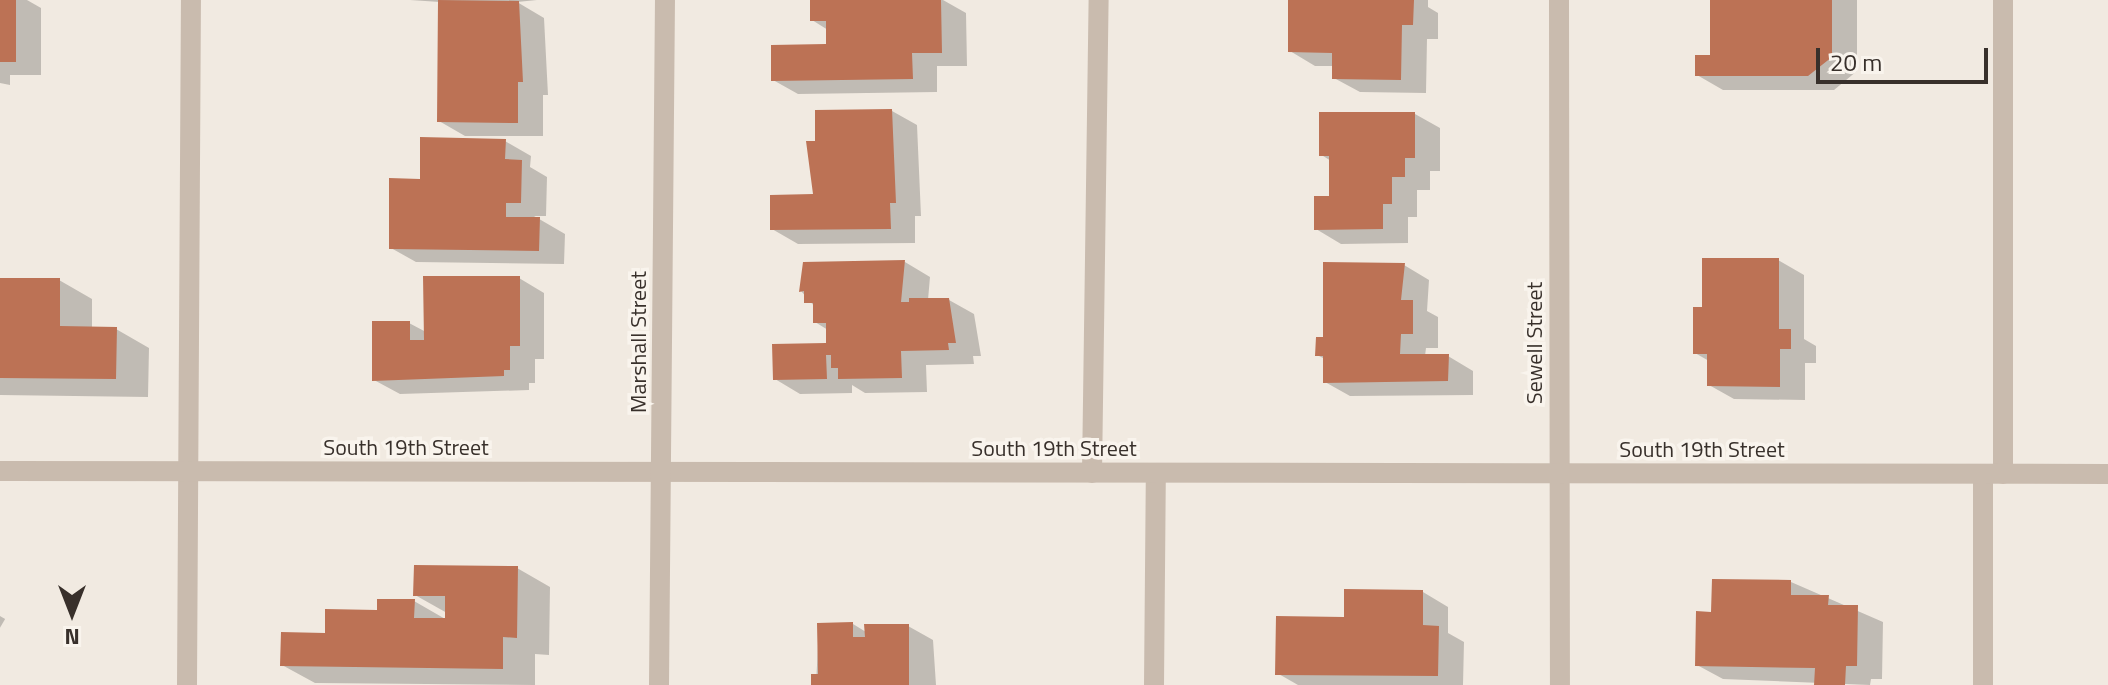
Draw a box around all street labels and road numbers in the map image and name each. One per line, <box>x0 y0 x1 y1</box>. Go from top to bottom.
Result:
street label: Marshall Street <box>626 271 652 413</box>
street label: Sewell Street <box>1522 282 1548 404</box>
street label: South 19th Street <box>323 435 489 461</box>
street label: South 19th Street <box>971 436 1137 462</box>
street label: South 19th Street <box>1619 437 1785 463</box>

